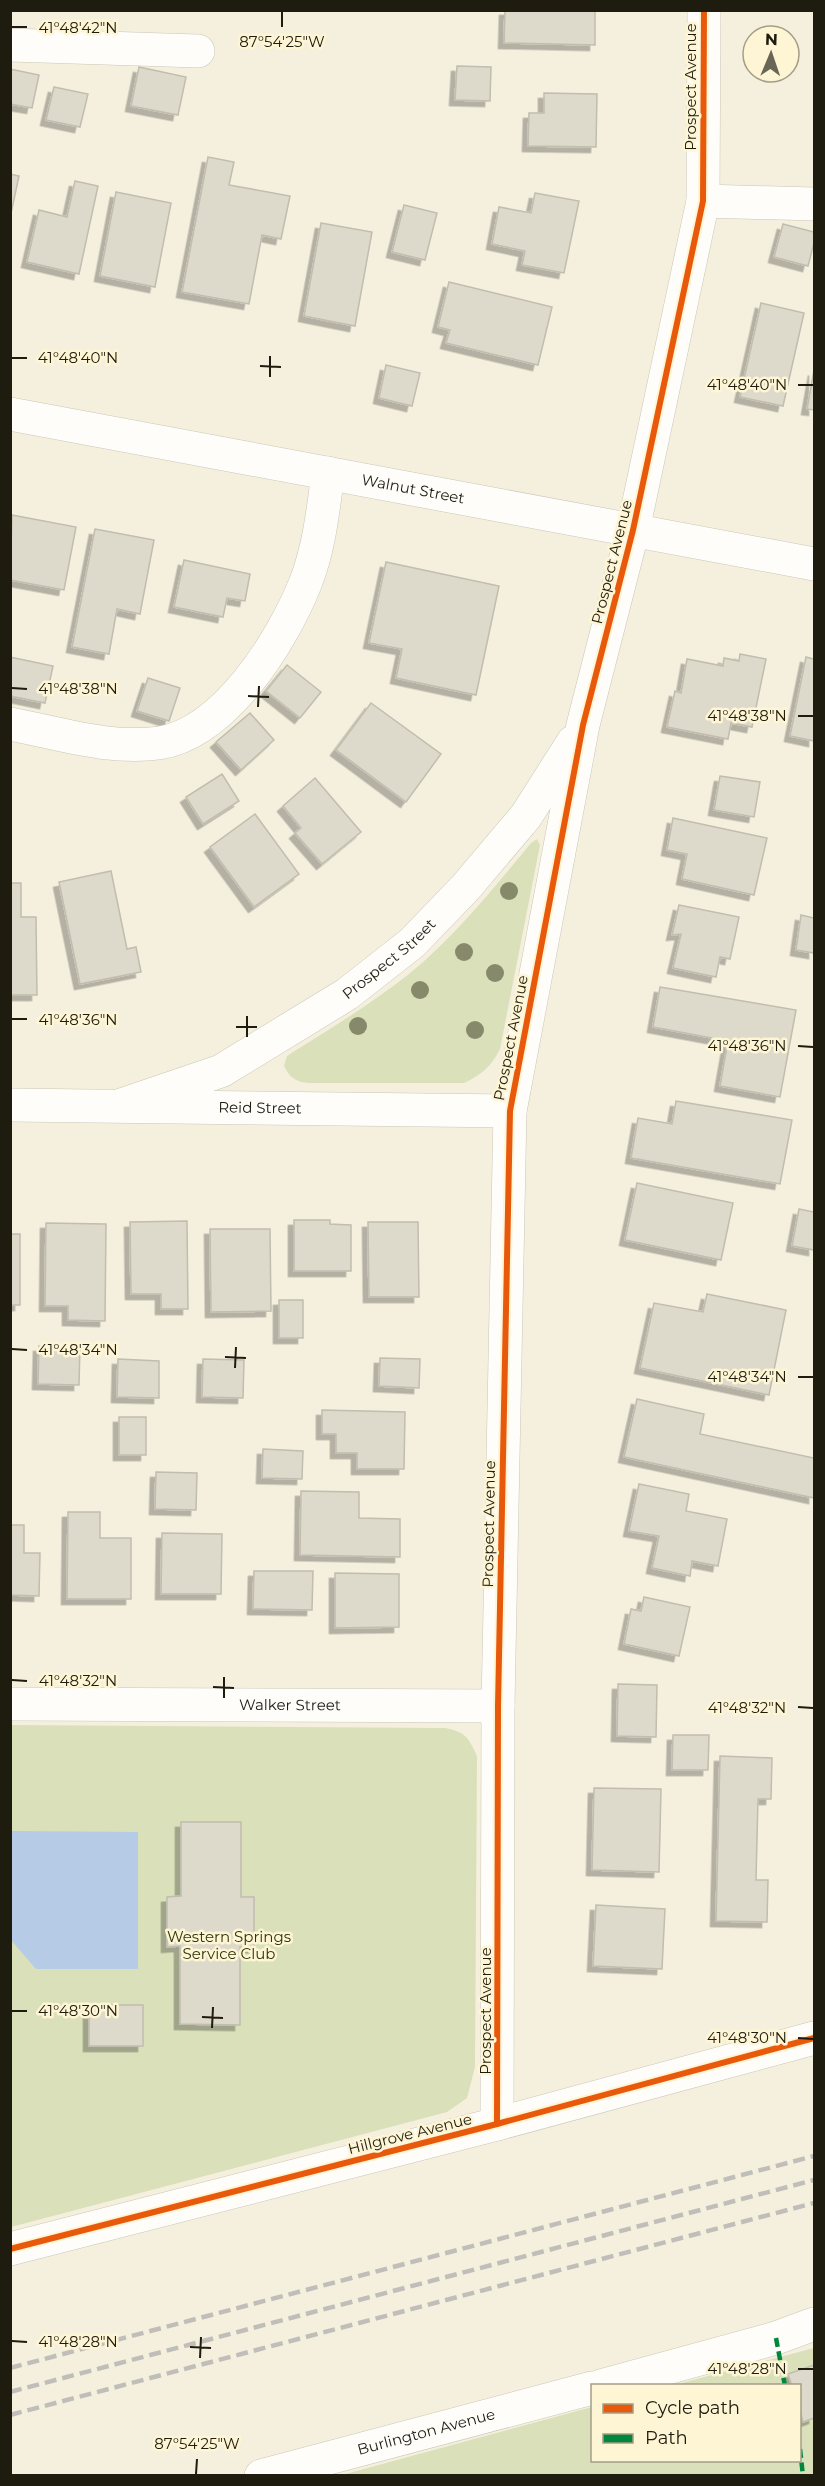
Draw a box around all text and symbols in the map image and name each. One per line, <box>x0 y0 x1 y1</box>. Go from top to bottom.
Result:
text: 41°48'42"N <box>39 18 117 37</box>
street label: Prospect Avenue <box>681 23 700 151</box>
north arrow <box>741 24 801 84</box>
text: N <box>765 30 778 49</box>
text: 87°54'25"W <box>239 32 325 51</box>
text: 41°48'40"N <box>38 348 118 367</box>
text: 41°48'40"N <box>707 375 787 394</box>
street label: Walnut Street <box>360 470 466 508</box>
street label: Prospect Avenue <box>587 498 636 626</box>
text: 41°48'38"N <box>38 679 118 698</box>
text: 41°48'38"N <box>707 706 787 725</box>
street label: Prospect Street <box>338 914 439 1003</box>
street label: Prospect Avenue <box>489 974 532 1102</box>
text: 41°48'36"N <box>39 1010 117 1029</box>
text: 41°48'36"N <box>708 1036 786 1055</box>
street label: Reid Street <box>218 1097 302 1117</box>
text: 41°48'34"N <box>38 1340 118 1359</box>
text: 41°48'34"N <box>707 1367 787 1386</box>
street label: Prospect Avenue <box>478 1460 499 1588</box>
text: 41°48'32"N <box>39 1671 117 1690</box>
street label: Walker Street <box>239 1695 341 1714</box>
text: 41°48'32"N <box>708 1698 786 1717</box>
park label: Western Springs Service Club <box>167 1927 291 1963</box>
street label: Prospect Avenue <box>476 1947 495 2075</box>
text: 41°48'30"N <box>38 2001 118 2020</box>
text: 41°48'30"N <box>707 2028 787 2047</box>
street label: Hillgrove Avenue <box>346 2109 474 2158</box>
text: 41°48'28"N <box>38 2332 118 2351</box>
text: 41°48'28"N <box>707 2359 787 2378</box>
legend <box>591 2384 801 2462</box>
text: Cycle path <box>645 2397 740 2419</box>
street label: Burlington Avenue <box>355 2404 497 2459</box>
text: Path <box>645 2427 688 2449</box>
text: 87°54'25"W <box>154 2434 240 2453</box>

